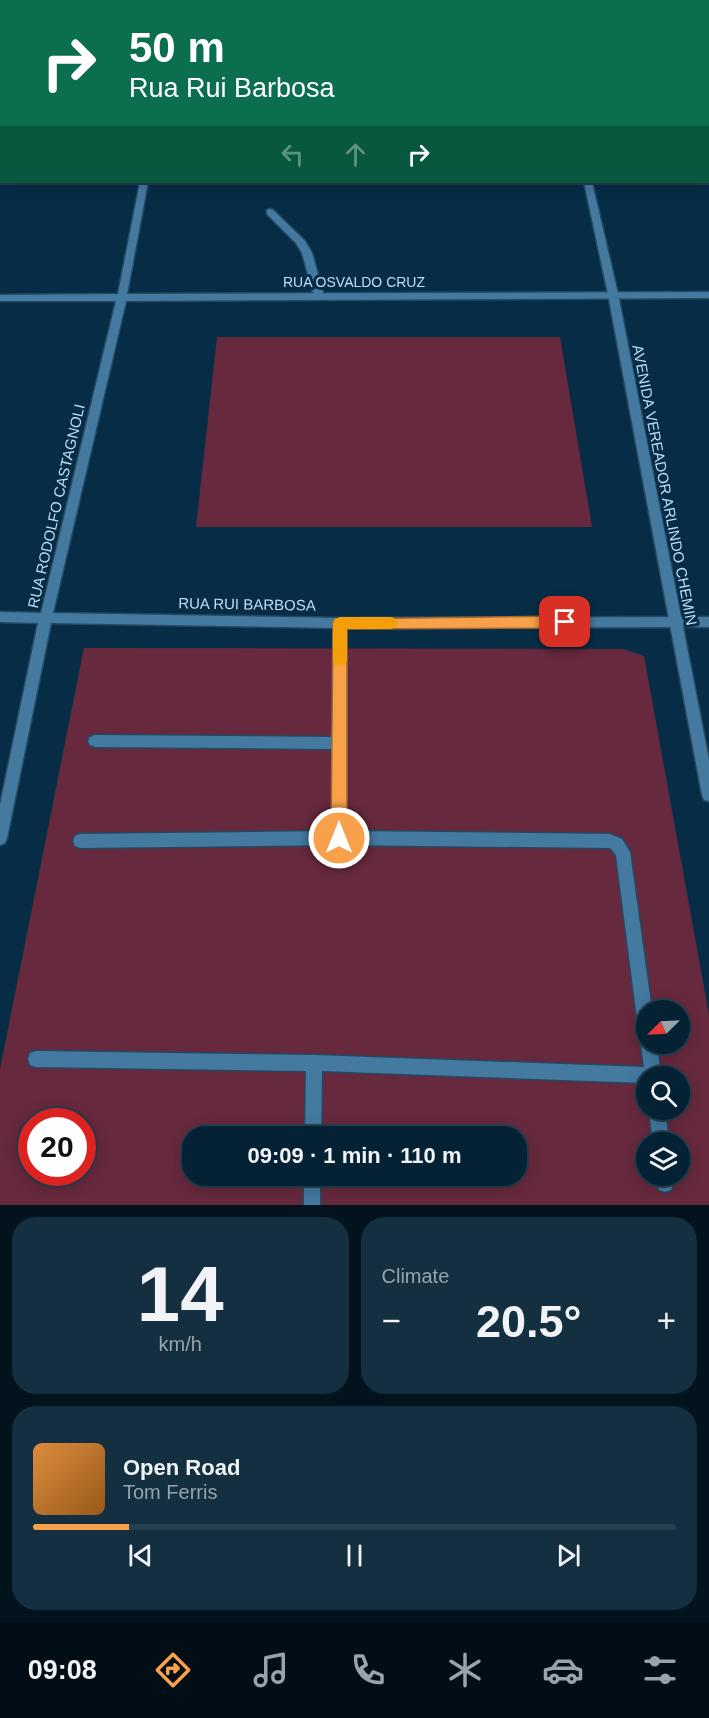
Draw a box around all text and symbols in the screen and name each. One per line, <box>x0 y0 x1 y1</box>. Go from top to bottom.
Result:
icon: right <box>30 24 108 102</box>
text: 50 m <box>129 24 225 71</box>
text: Rua Rui Barbosa <box>129 73 335 103</box>
icon: left <box>276 138 309 171</box>
icon: ahead <box>339 138 372 171</box>
icon: right <box>402 138 435 171</box>
street label: RUA OSVALDO CRUZ <box>283 274 425 290</box>
street label: AVENIDA VEREADOR ARLINDO CHEMIN <box>629 343 701 627</box>
street label: RUA RODOLFO CASTAGNOLI <box>24 402 88 610</box>
street label: RUA RUI BARBOSA <box>178 594 316 614</box>
pin <box>539 596 590 647</box>
icon: arrive <box>548 605 581 638</box>
position arrow <box>307 806 371 870</box>
north arrow <box>636 1000 690 1054</box>
map controls <box>636 1000 690 1186</box>
button: search <box>636 1066 690 1120</box>
speed limit sign: 20 <box>18 1108 96 1186</box>
button: layers <box>636 1132 690 1186</box>
text: 09:09 · 1 min · 110 m <box>248 1143 462 1168</box>
text: 14 <box>137 1250 224 1338</box>
text: Climate <box>382 1265 449 1287</box>
text: 20.5° <box>476 1296 582 1347</box>
text: − <box>382 1302 401 1339</box>
text: + <box>657 1302 676 1339</box>
text: km/h <box>159 1333 202 1355</box>
text: Open Road <box>123 1455 240 1480</box>
text: Tom Ferris <box>123 1481 217 1503</box>
icon: previous <box>124 1539 157 1572</box>
icon: pause <box>338 1539 371 1572</box>
icon: next <box>552 1539 585 1572</box>
icon: directions <box>152 1649 194 1691</box>
icon: music <box>250 1649 292 1691</box>
icon: phone <box>347 1649 389 1691</box>
icon: climate <box>444 1649 486 1691</box>
icon: car <box>542 1649 584 1691</box>
icon: filters <box>639 1649 681 1691</box>
text: 09:08 <box>28 1655 97 1685</box>

